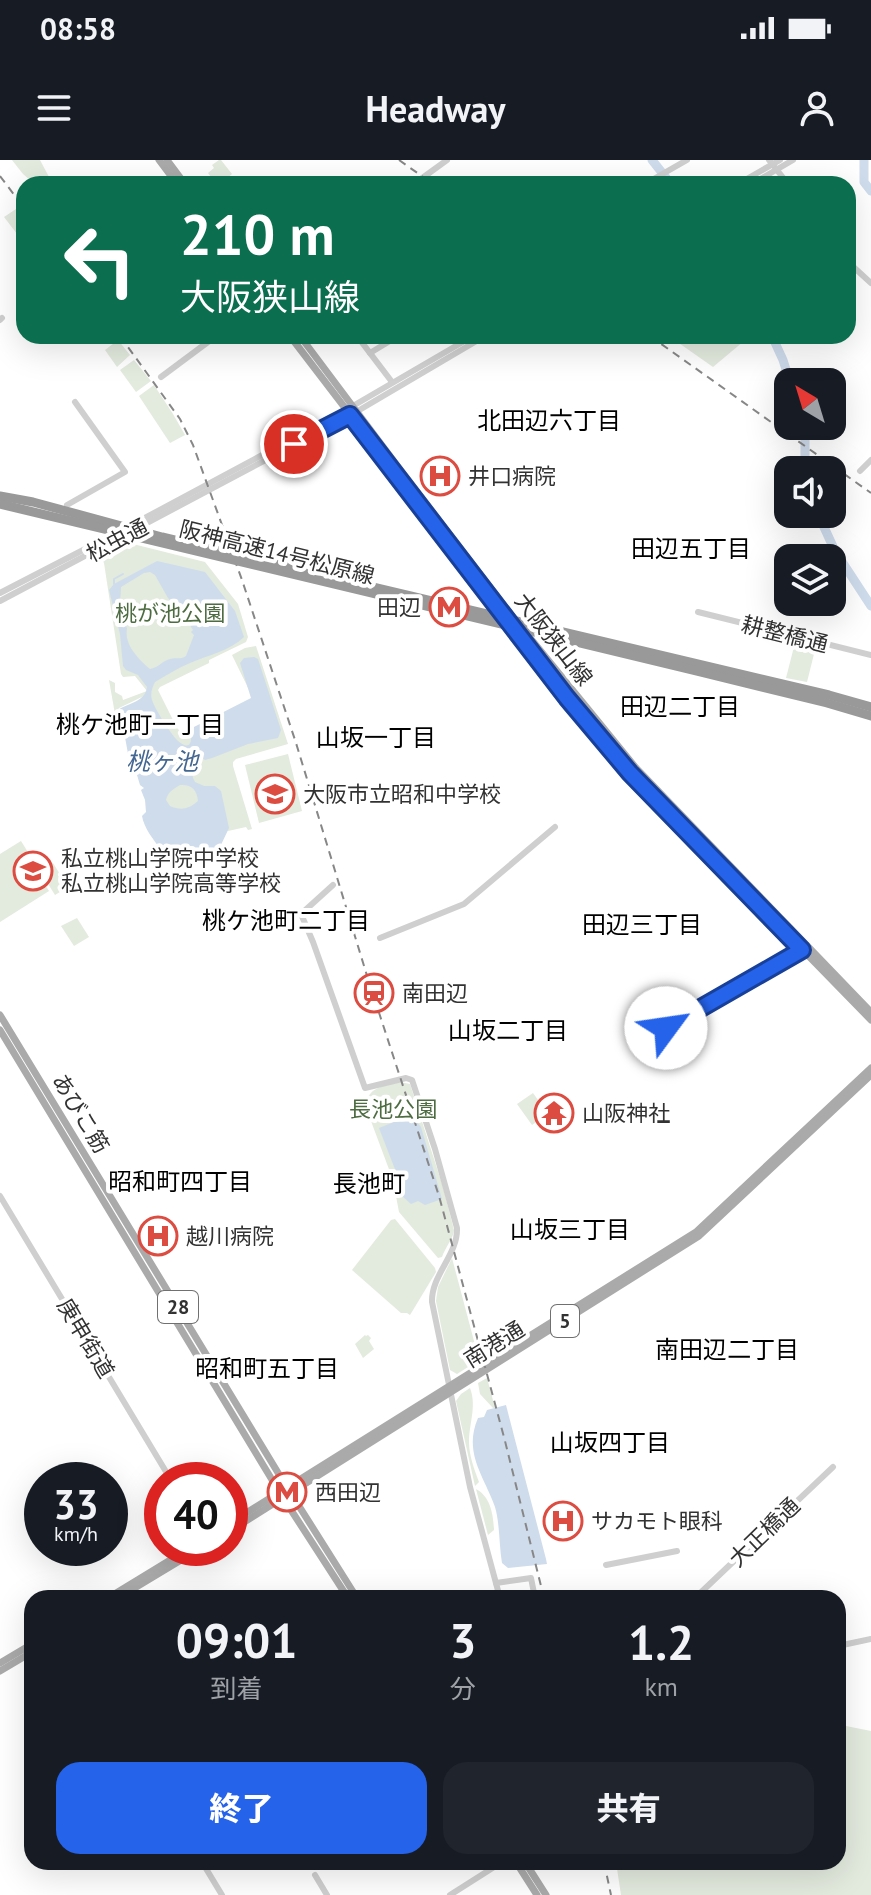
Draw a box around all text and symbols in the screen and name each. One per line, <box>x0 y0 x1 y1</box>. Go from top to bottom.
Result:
text: 08:58 <box>40 9 116 48</box>
text: Headway <box>365 85 506 132</box>
icon: menu <box>32 86 76 130</box>
icon: person <box>795 86 839 130</box>
text: 210 m <box>180 198 335 270</box>
icon: left <box>48 208 152 312</box>
text: 大阪狭山線 <box>180 273 360 320</box>
north arrow <box>774 368 846 440</box>
map controls <box>774 368 846 616</box>
district label: 北田辺六丁目 <box>477 405 621 436</box>
pin <box>260 410 328 478</box>
icon: arrive <box>272 422 316 466</box>
hospital icon: 井口病院 <box>419 455 461 497</box>
button: sound <box>774 456 846 528</box>
place label: 井口病院 <box>468 462 556 490</box>
street label: 松虫通 <box>81 512 153 568</box>
street label: 阪神高速14号松原線 <box>177 514 377 590</box>
district label: 田辺五丁目 <box>631 533 751 564</box>
button: layers <box>774 544 846 616</box>
metro station icon: 田辺 <box>428 586 470 628</box>
street label: 大阪狭山線 <box>509 587 599 691</box>
place label: 田辺 <box>377 593 421 621</box>
park label: 桃が池公園 <box>115 599 225 627</box>
street label: 耕整橋通 <box>739 610 831 658</box>
district label: 田辺二丁目 <box>620 691 740 722</box>
district label: 桃ケ池町一丁目 <box>56 709 224 740</box>
district label: 山坂一丁目 <box>316 722 436 753</box>
water label: 桃ヶ池 <box>126 746 200 777</box>
school or university icon: 大阪市立昭和中学校 <box>254 773 296 815</box>
place label: 大阪市立昭和中学校 <box>303 780 501 808</box>
place label: 私立桃山学院中学校 私立桃山学院高等学校 <box>61 844 281 897</box>
school or university icon: 私立桃山学院中学校 私立桃山学院高等学校 <box>12 850 54 892</box>
district label: 桃ケ池町二丁目 <box>202 905 370 936</box>
district label: 田辺三丁目 <box>582 909 702 940</box>
station icon: 南田辺 <box>353 972 395 1014</box>
place label: 南田辺 <box>402 979 468 1007</box>
position arrow <box>624 986 708 1070</box>
district label: 山坂二丁目 <box>448 1015 568 1046</box>
street label: あびこ筋 <box>46 1068 116 1158</box>
temple icon: 山阪神社 <box>533 1092 575 1134</box>
park label: 長池公園 <box>349 1095 437 1123</box>
place label: 山阪神社 <box>582 1099 670 1127</box>
district label: 昭和町四丁目 <box>108 1166 252 1197</box>
district label: 長池町 <box>333 1168 405 1199</box>
district label: 山坂三丁目 <box>510 1214 630 1245</box>
hospital icon: 越川病院 <box>137 1215 179 1257</box>
place label: 越川病院 <box>186 1222 274 1250</box>
road number: 28 <box>158 1291 198 1323</box>
street label: 庚申街道 <box>51 1293 121 1383</box>
road number: 5 <box>551 1305 579 1337</box>
street label: 南港通 <box>459 1315 529 1373</box>
district label: 南田辺二丁目 <box>655 1334 799 1365</box>
district label: 昭和町五丁目 <box>195 1353 339 1384</box>
district label: 山坂四丁目 <box>550 1427 670 1458</box>
speed limit sign: 40 <box>144 1462 248 1566</box>
metro station icon: 西田辺 <box>266 1471 308 1513</box>
text: 33 <box>53 1478 99 1530</box>
place label: 西田辺 <box>315 1478 381 1506</box>
street label: 大正橋通 <box>723 1491 805 1573</box>
hospital icon: サカモト眼科 <box>542 1500 584 1542</box>
place label: サカモト眼科 <box>591 1507 723 1535</box>
text: km/h <box>54 1521 98 1547</box>
text: 09:01 <box>176 1609 297 1671</box>
text: 3 <box>449 1609 476 1671</box>
text: 1.2 <box>628 1611 694 1673</box>
text: km <box>644 1670 678 1703</box>
text: 到着 <box>211 1672 263 1705</box>
text: 分 <box>450 1672 476 1705</box>
button: 終了 <box>56 1762 427 1854</box>
button: 共有 <box>443 1762 814 1854</box>

